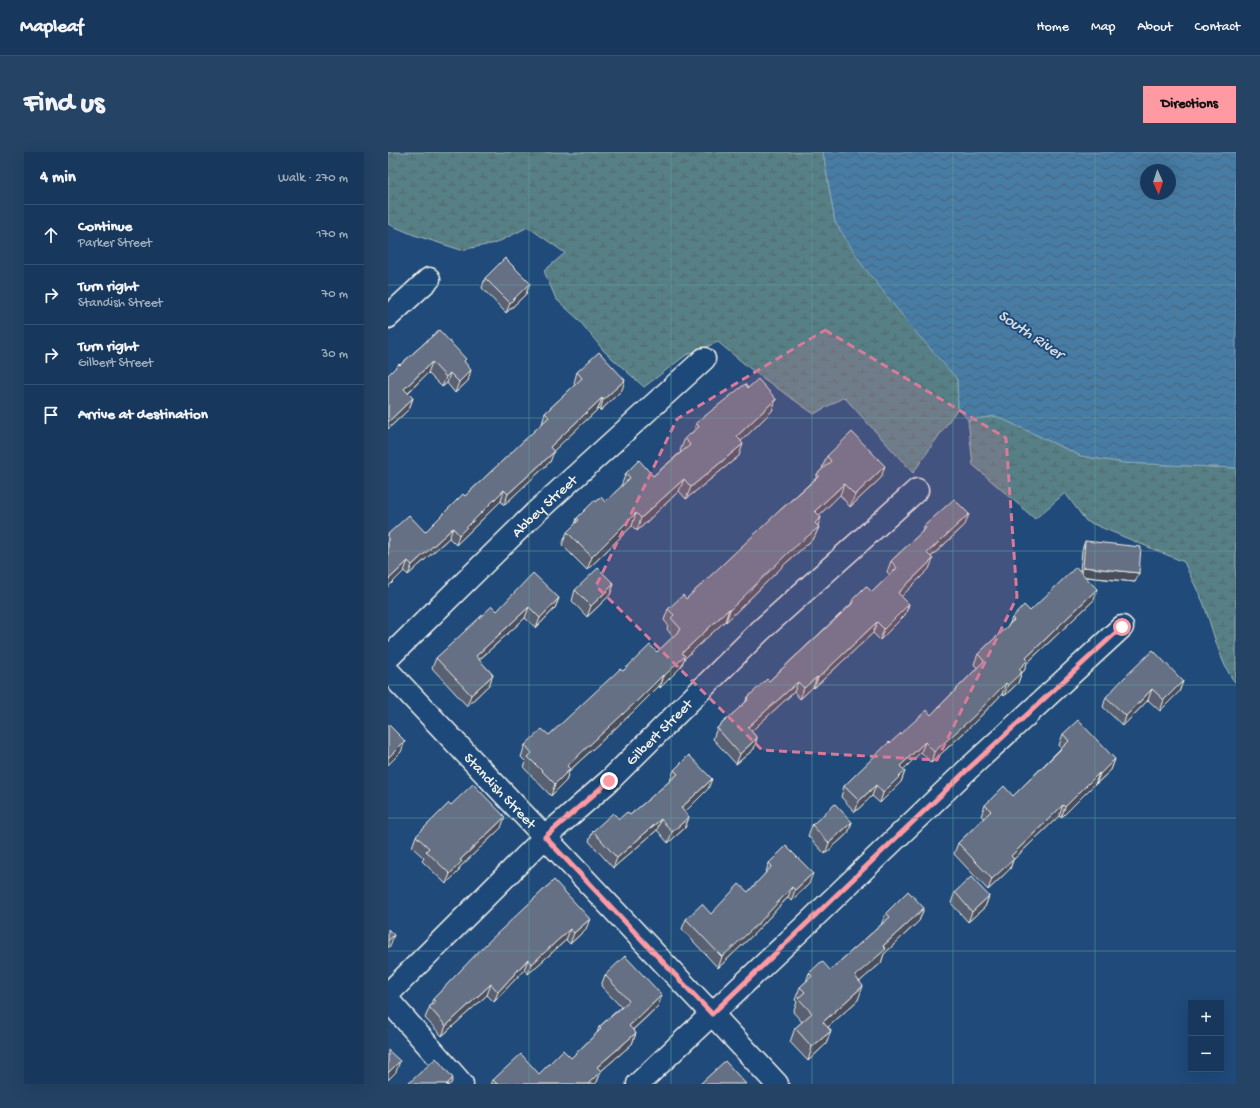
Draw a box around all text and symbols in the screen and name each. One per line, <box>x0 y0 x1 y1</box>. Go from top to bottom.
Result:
text: Mapleaf <box>20 16 83 39</box>
text: Home <box>1037 19 1069 36</box>
text: Map <box>1091 19 1115 36</box>
text: About <box>1137 19 1173 36</box>
text: Contact <box>1195 19 1240 36</box>
button: Directions <box>1143 86 1236 123</box>
text: Find us <box>24 88 104 121</box>
north arrow <box>1140 164 1176 200</box>
text: 4 min <box>40 168 76 188</box>
text: Walk · 270 m <box>278 171 348 186</box>
text: Continue <box>78 218 132 236</box>
icon: ahead <box>40 224 62 246</box>
text: 170 m <box>316 227 348 242</box>
text: Parker Street <box>78 236 152 251</box>
text: Turn right <box>78 278 138 296</box>
icon: right <box>40 284 62 306</box>
text: 70 m <box>322 287 348 302</box>
text: Standish Street <box>78 296 163 311</box>
water label: South River <box>994 307 1069 367</box>
text: Turn right <box>78 338 138 356</box>
icon: right <box>40 344 62 366</box>
text: 30 m <box>322 347 348 362</box>
text: Gilbert Street <box>78 356 153 371</box>
icon: arrive <box>40 404 62 426</box>
text: Arrive at destination <box>78 406 208 424</box>
street label: Abbey Street <box>509 471 583 542</box>
route start <box>1113 618 1131 636</box>
street label: Gilbert Street <box>623 695 698 770</box>
street label: Standish Street <box>459 750 541 835</box>
route end <box>600 772 618 790</box>
map controls <box>1188 1000 1224 1072</box>
button: + <box>1188 1000 1224 1036</box>
button: − <box>1188 1036 1224 1072</box>

